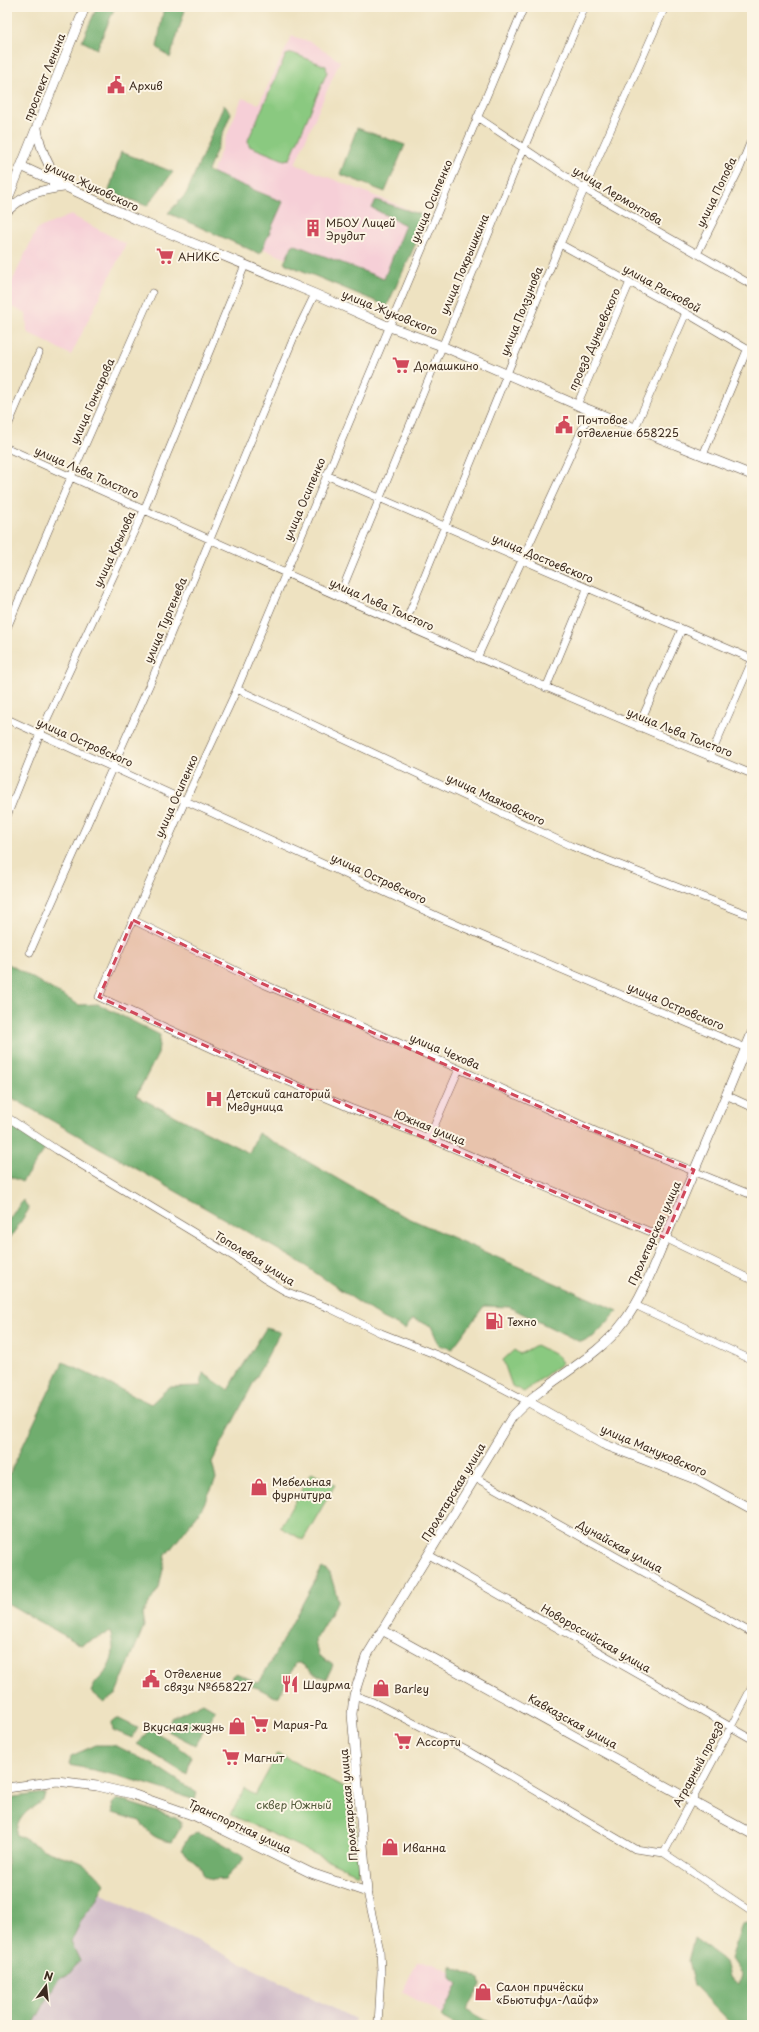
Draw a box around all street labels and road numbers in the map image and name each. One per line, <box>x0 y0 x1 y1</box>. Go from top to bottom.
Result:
street label: проспект Ленина <box>19 30 69 124</box>
street label: улица Попова <box>692 154 740 230</box>
street label: улица Жуковского <box>42 157 142 215</box>
street label: улица Осипенко <box>406 157 456 245</box>
street label: улица Лермонтова <box>570 161 666 229</box>
street label: улица Покрышкина <box>435 211 493 317</box>
street label: улица Расковой <box>620 260 704 316</box>
street label: улица Ползунова <box>495 264 547 358</box>
street label: улица Жуковского <box>340 285 440 339</box>
street label: проезд Дунаевского <box>564 285 624 393</box>
street label: улица Гончарова <box>65 355 119 447</box>
street label: улица Льва Толстого <box>32 441 142 503</box>
street label: улица Осипенко <box>279 455 329 543</box>
street label: улица Крылова <box>89 508 139 590</box>
street label: улица Достоевского <box>490 529 596 587</box>
street label: улица Льва Толстого <box>327 573 437 635</box>
street label: улица Тургенева <box>139 574 191 666</box>
street label: улица Льва Толстого <box>625 703 735 761</box>
street label: улица Островского <box>34 713 136 771</box>
street label: улица Осипенко <box>150 752 202 840</box>
street label: улица Маяковского <box>444 769 548 829</box>
street label: улица Островского <box>328 848 430 908</box>
street label: улица Островского <box>625 978 727 1034</box>
street label: улица Чехова <box>407 1029 483 1074</box>
street label: Южная улица <box>392 1105 468 1149</box>
street label: Пролетарская улица <box>623 1178 685 1288</box>
street label: Тополевая улица <box>211 1226 299 1290</box>
street label: улица Мануковского <box>598 1420 710 1480</box>
street label: Пролетарская улица <box>417 1439 489 1545</box>
street label: Дунайская улица <box>573 1515 666 1577</box>
street label: Новороссийская улица <box>538 1600 654 1677</box>
street label: Кавказская улица <box>525 1689 621 1753</box>
street label: Аграрный проезд <box>668 1718 728 1810</box>
street label: Пролетарская улица <box>335 1748 361 1862</box>
street label: Транспортная улица <box>186 1795 294 1857</box>

